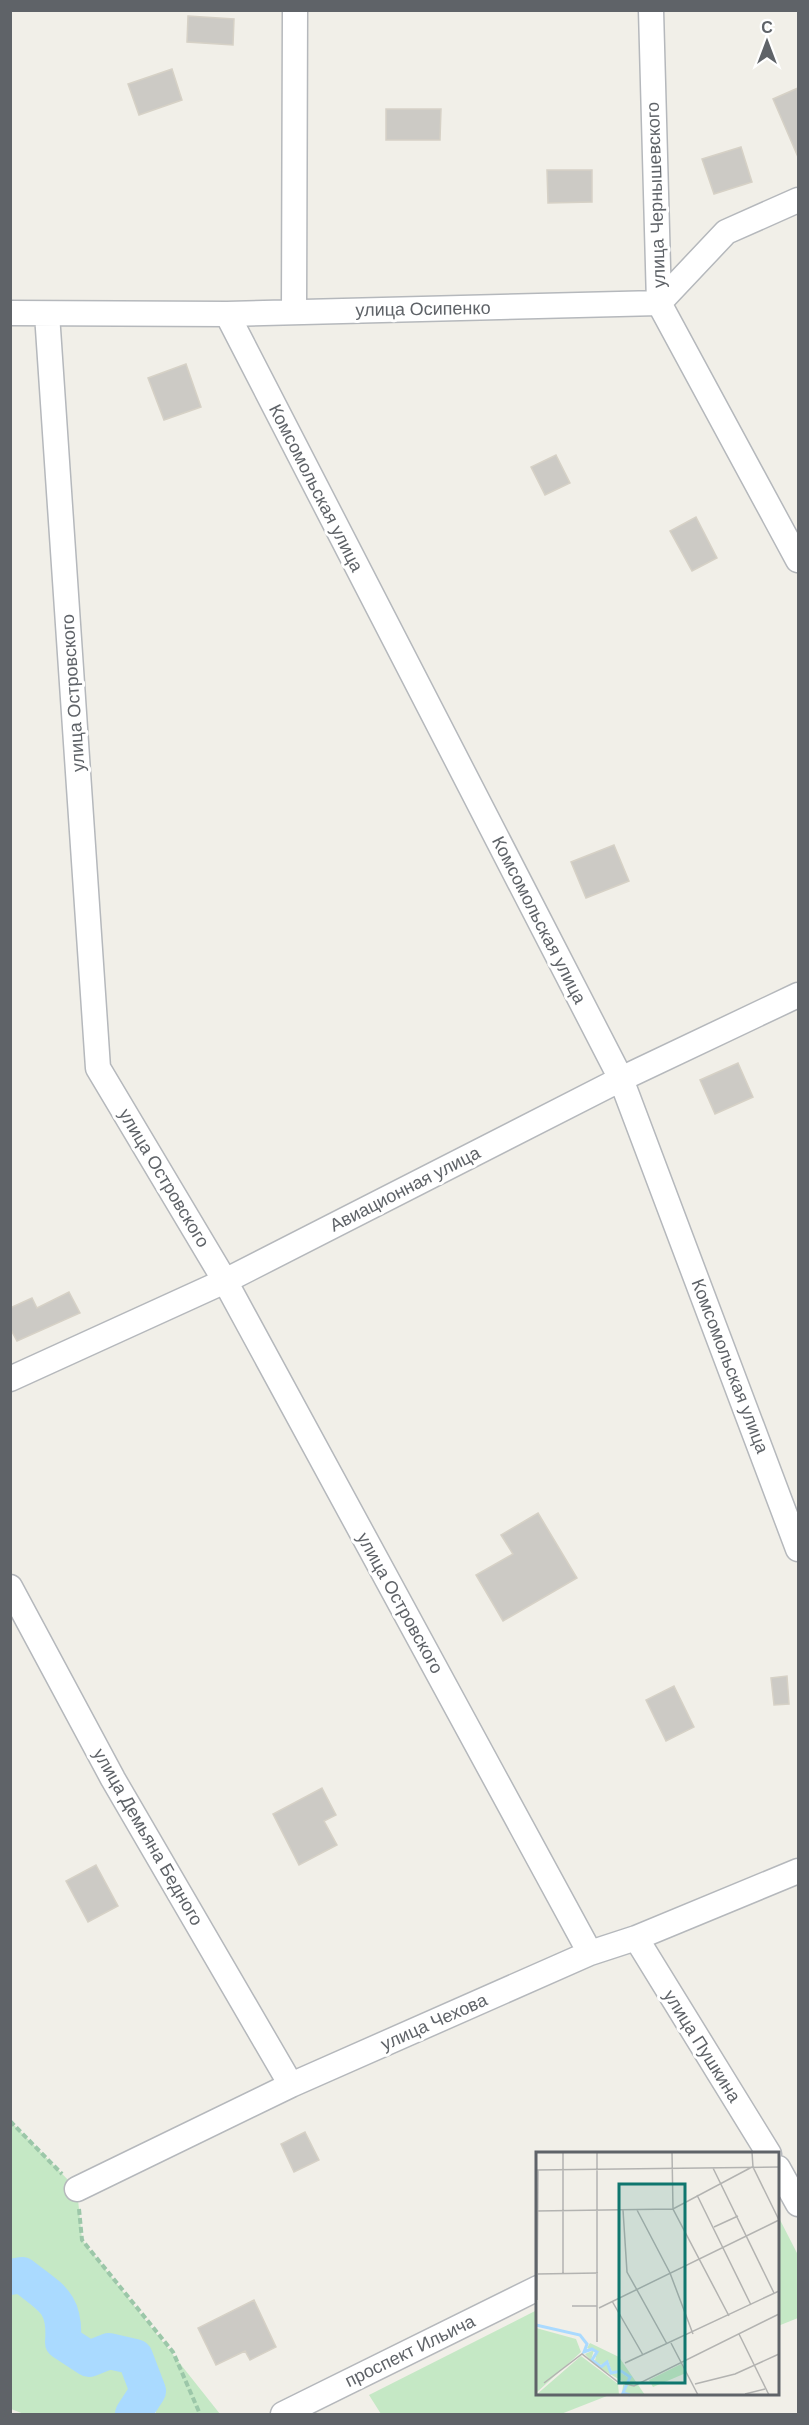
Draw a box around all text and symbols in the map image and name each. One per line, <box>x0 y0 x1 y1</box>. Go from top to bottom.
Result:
north arrow <box>737 12 797 72</box>
text: С <box>761 17 773 38</box>
street label: улица Чернышевского <box>641 102 671 288</box>
street label: улица Осипенко <box>355 296 491 322</box>
street label: Комсомольская улица <box>263 400 369 577</box>
street label: улица Островского <box>56 613 90 773</box>
street label: Комсомольская улица <box>486 832 592 1009</box>
street label: улица Островского <box>113 1104 215 1252</box>
street label: Авиационная улица <box>326 1140 485 1237</box>
street label: Комсомольская улица <box>686 1275 775 1458</box>
street label: улица Островского <box>351 1528 449 1678</box>
street label: улица Демьяна Бедного <box>87 1744 209 1930</box>
street label: улица Пушкина <box>658 1985 747 2108</box>
street label: улица Чехова <box>377 1987 492 2056</box>
inset map <box>536 2152 779 2395</box>
street label: проспект Ильича <box>341 2309 480 2393</box>

